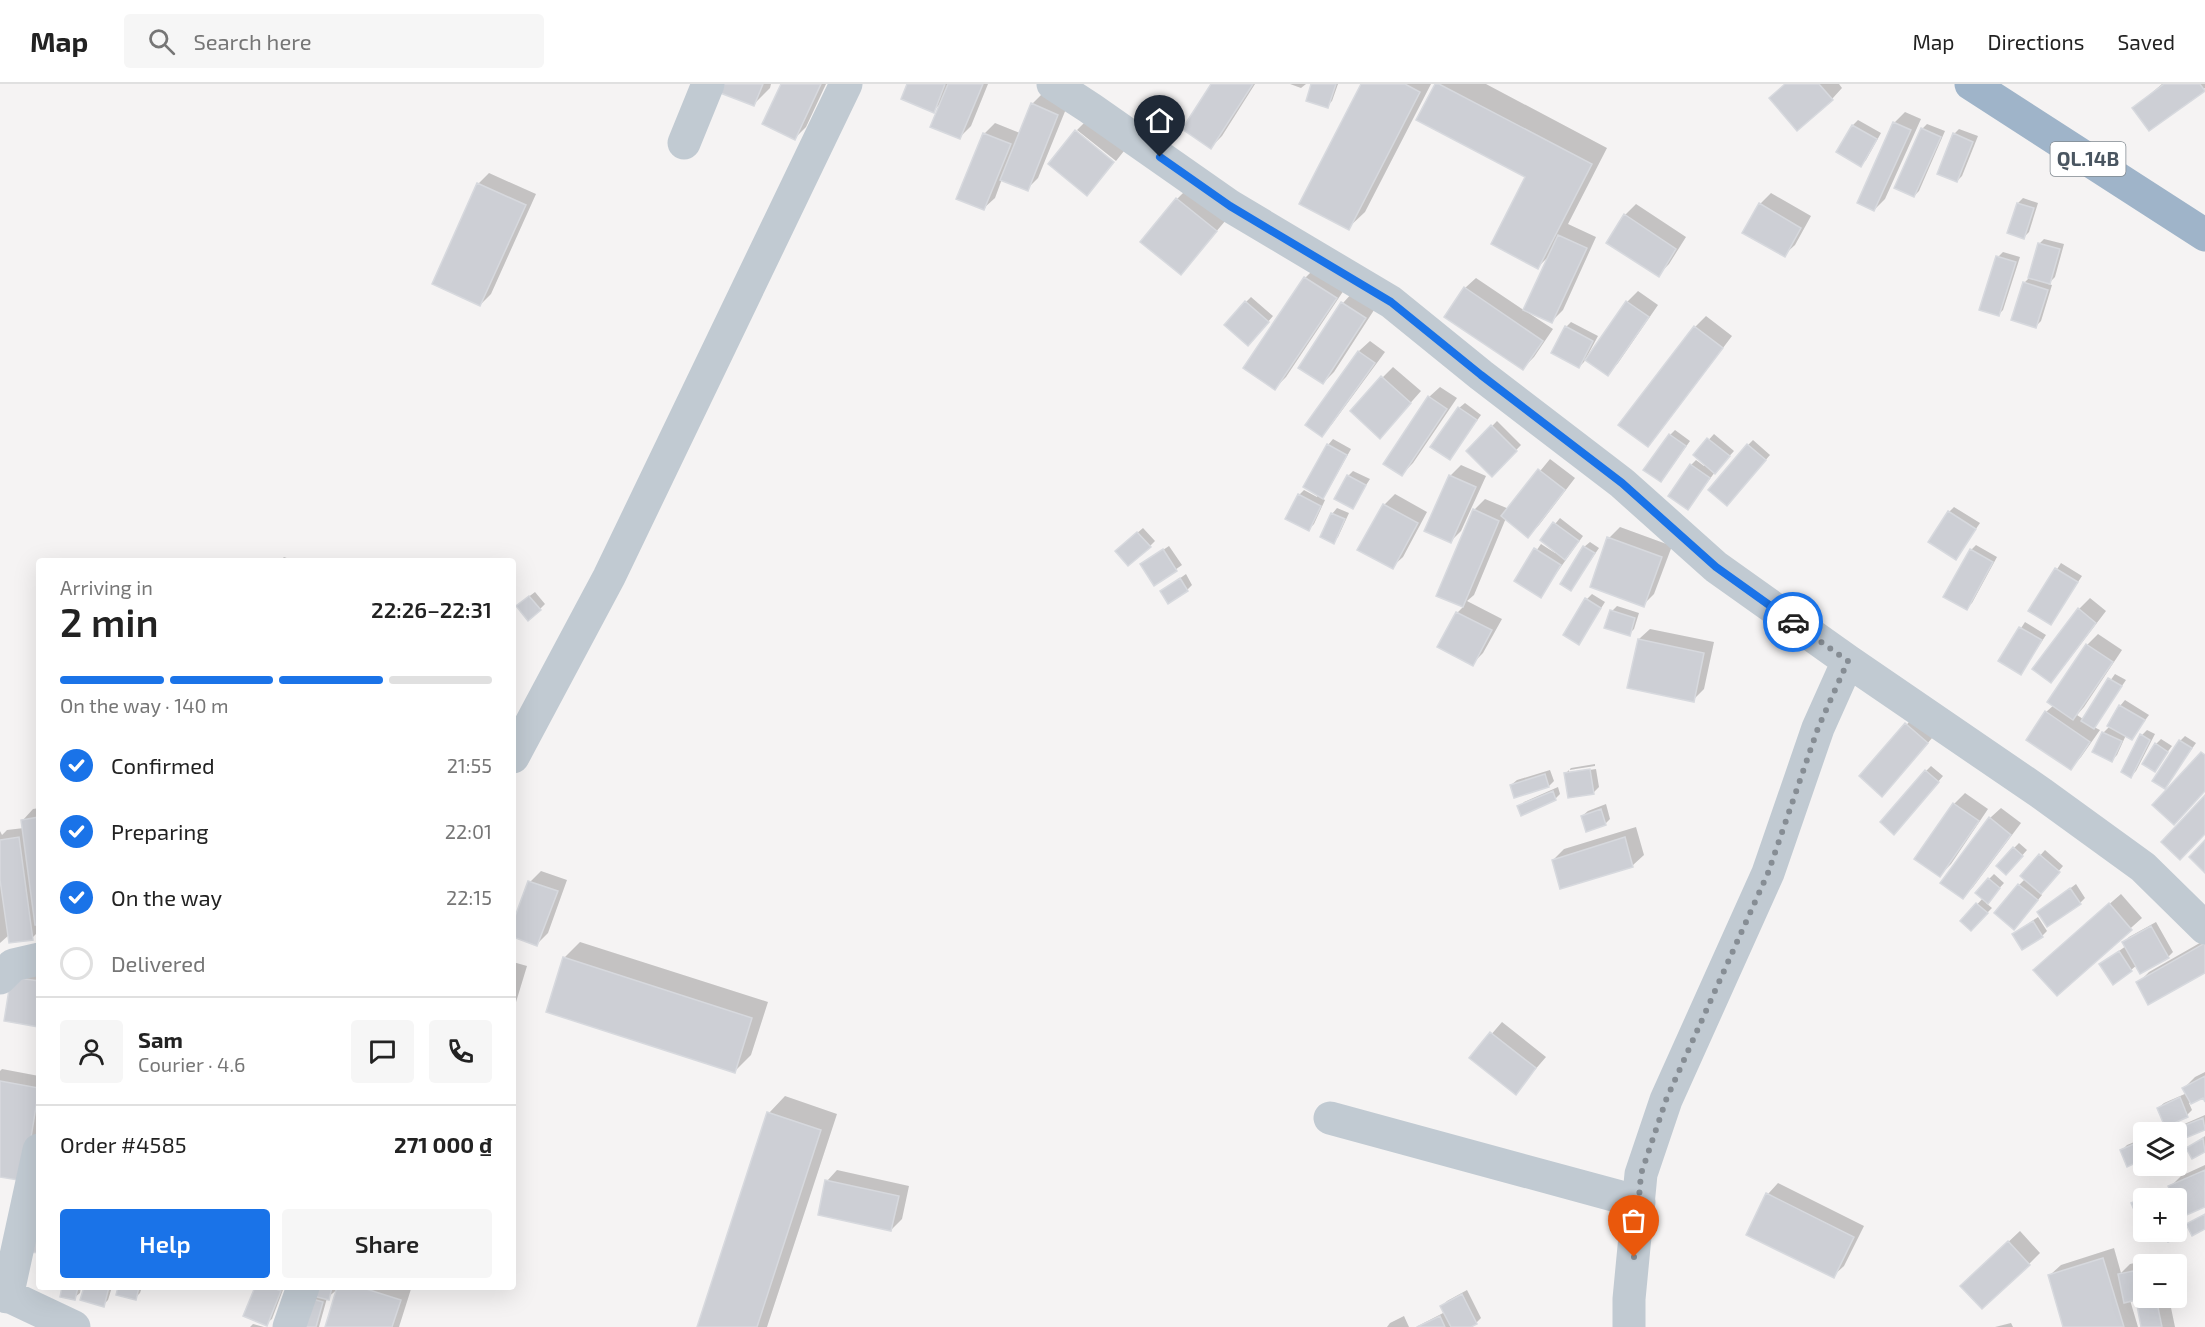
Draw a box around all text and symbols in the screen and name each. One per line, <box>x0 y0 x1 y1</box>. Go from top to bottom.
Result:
search box <box>124 14 544 68</box>
text: Map <box>30 24 88 58</box>
icon: search <box>145 25 178 58</box>
text: Search here <box>193 28 312 54</box>
text: Map <box>1912 29 1955 54</box>
text: Directions <box>1988 29 2084 54</box>
text: Saved <box>2117 29 2175 54</box>
pin <box>1134 95 1185 157</box>
icon: home <box>1143 104 1176 137</box>
road number: QL.14B <box>2050 142 2126 176</box>
text: Arriving in <box>60 575 153 599</box>
courier <box>1763 592 1823 652</box>
text: 22:26–22:31 <box>371 596 492 622</box>
text: 2 min <box>60 598 159 645</box>
icon: car <box>1777 606 1810 639</box>
text: On the way · 140 m <box>60 693 229 717</box>
icon: check <box>60 749 93 782</box>
text: Confirmed <box>111 752 215 778</box>
text: 21:55 <box>447 753 492 777</box>
icon: check <box>60 815 93 848</box>
text: Preparing <box>111 818 209 844</box>
text: 22:01 <box>445 819 492 843</box>
icon: check <box>60 881 93 914</box>
text: On the way <box>111 884 222 910</box>
text: 22:15 <box>446 885 492 909</box>
text: Delivered <box>111 950 206 976</box>
button: person <box>60 1020 123 1083</box>
button: chat <box>351 1020 414 1083</box>
button: phone <box>429 1020 492 1083</box>
text: Sam <box>138 1026 183 1052</box>
text: Courier · 4.6 <box>138 1052 245 1076</box>
map controls <box>2133 1122 2187 1308</box>
button: layers <box>2133 1122 2187 1176</box>
text: Order #4585 <box>60 1131 187 1157</box>
text: 271 000 ₫ <box>394 1131 492 1157</box>
button: + <box>2133 1188 2187 1242</box>
pin <box>1608 1195 1659 1257</box>
icon: bag <box>1617 1204 1650 1237</box>
button: Help <box>60 1209 270 1278</box>
button: Share <box>282 1209 492 1278</box>
button: − <box>2133 1254 2187 1308</box>

